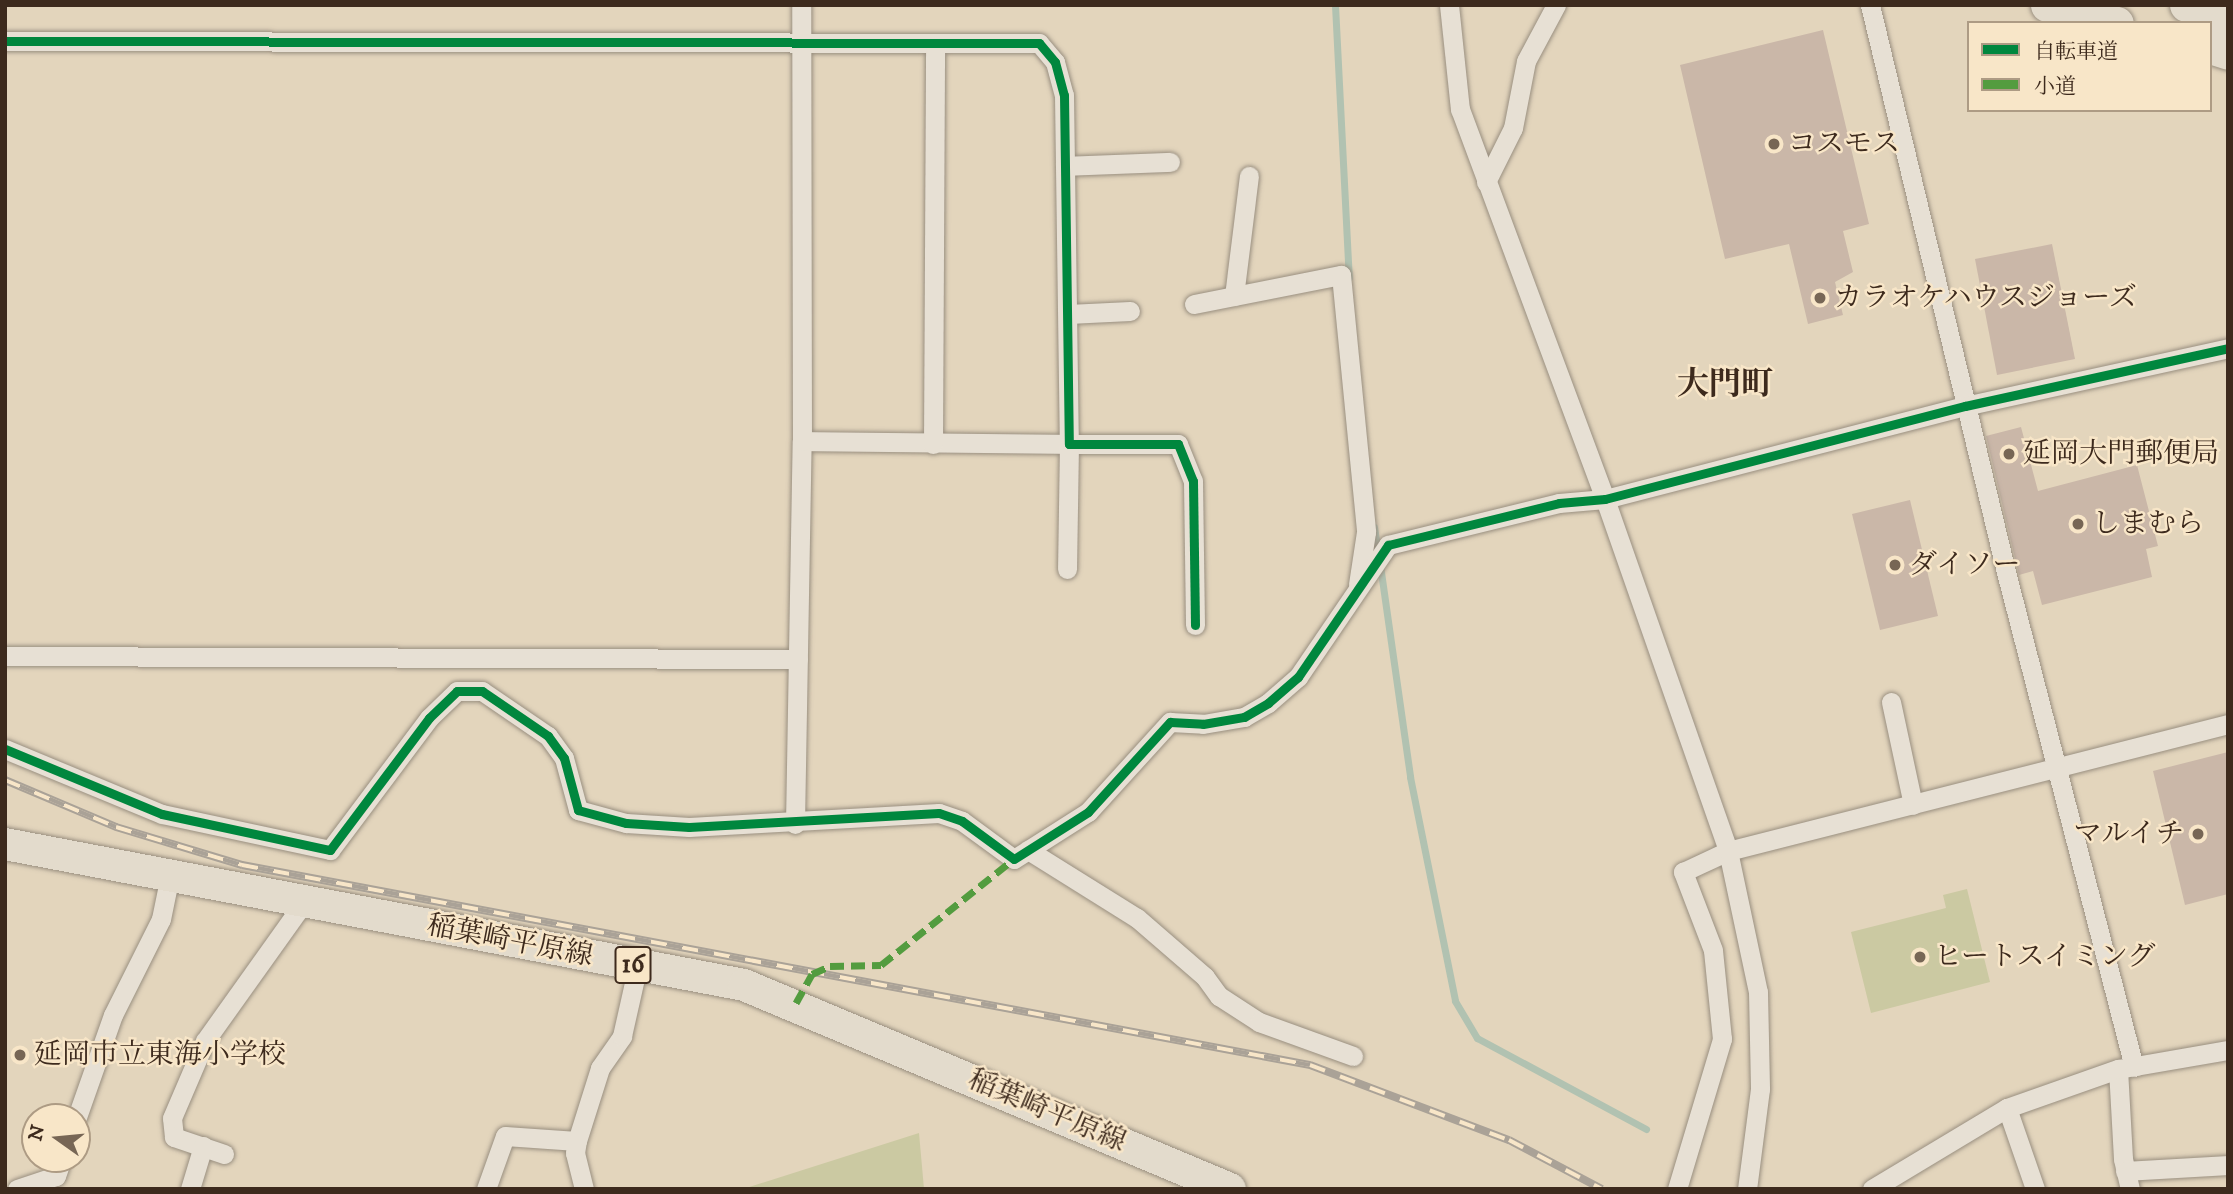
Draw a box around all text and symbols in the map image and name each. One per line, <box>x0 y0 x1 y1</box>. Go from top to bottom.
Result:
legend <box>1967 21 2212 112</box>
text: 自転車道 <box>2034 39 2118 65</box>
text: 小道 <box>2034 74 2076 100</box>
place label: コスモス <box>1788 127 1900 161</box>
marker: コスモス <box>1766 136 1782 152</box>
place label: カラオケハウスジョーズ <box>1834 281 2142 315</box>
marker: カラオケハウスジョーズ <box>1812 290 1828 306</box>
district label: 大門町 <box>1677 366 1773 404</box>
place label: 延岡大門郵便局 <box>2023 437 2219 471</box>
marker: 延岡大門郵便局 <box>2001 446 2017 462</box>
place label: しまむら <box>2092 507 2204 541</box>
marker: しまむら <box>2070 516 2086 532</box>
place label: ダイソー <box>1909 548 2021 582</box>
marker: ダイソー <box>1887 557 1903 573</box>
place label: マルイチ <box>2072 817 2184 851</box>
marker: マルイチ <box>2190 826 2206 842</box>
street label: 稲葉崎平原線 <box>424 908 596 974</box>
place label: ヒートスイミング <box>1934 940 2157 974</box>
road number: 16 <box>614 942 652 988</box>
marker: ヒートスイミング <box>1912 949 1928 965</box>
place label: 延岡市立東海小学校 <box>34 1038 286 1072</box>
marker: 延岡市立東海小学校 <box>12 1047 28 1063</box>
street label: 稲葉崎平原線 <box>963 1063 1131 1159</box>
north arrow <box>21 1103 91 1173</box>
text: N <box>24 1122 50 1143</box>

